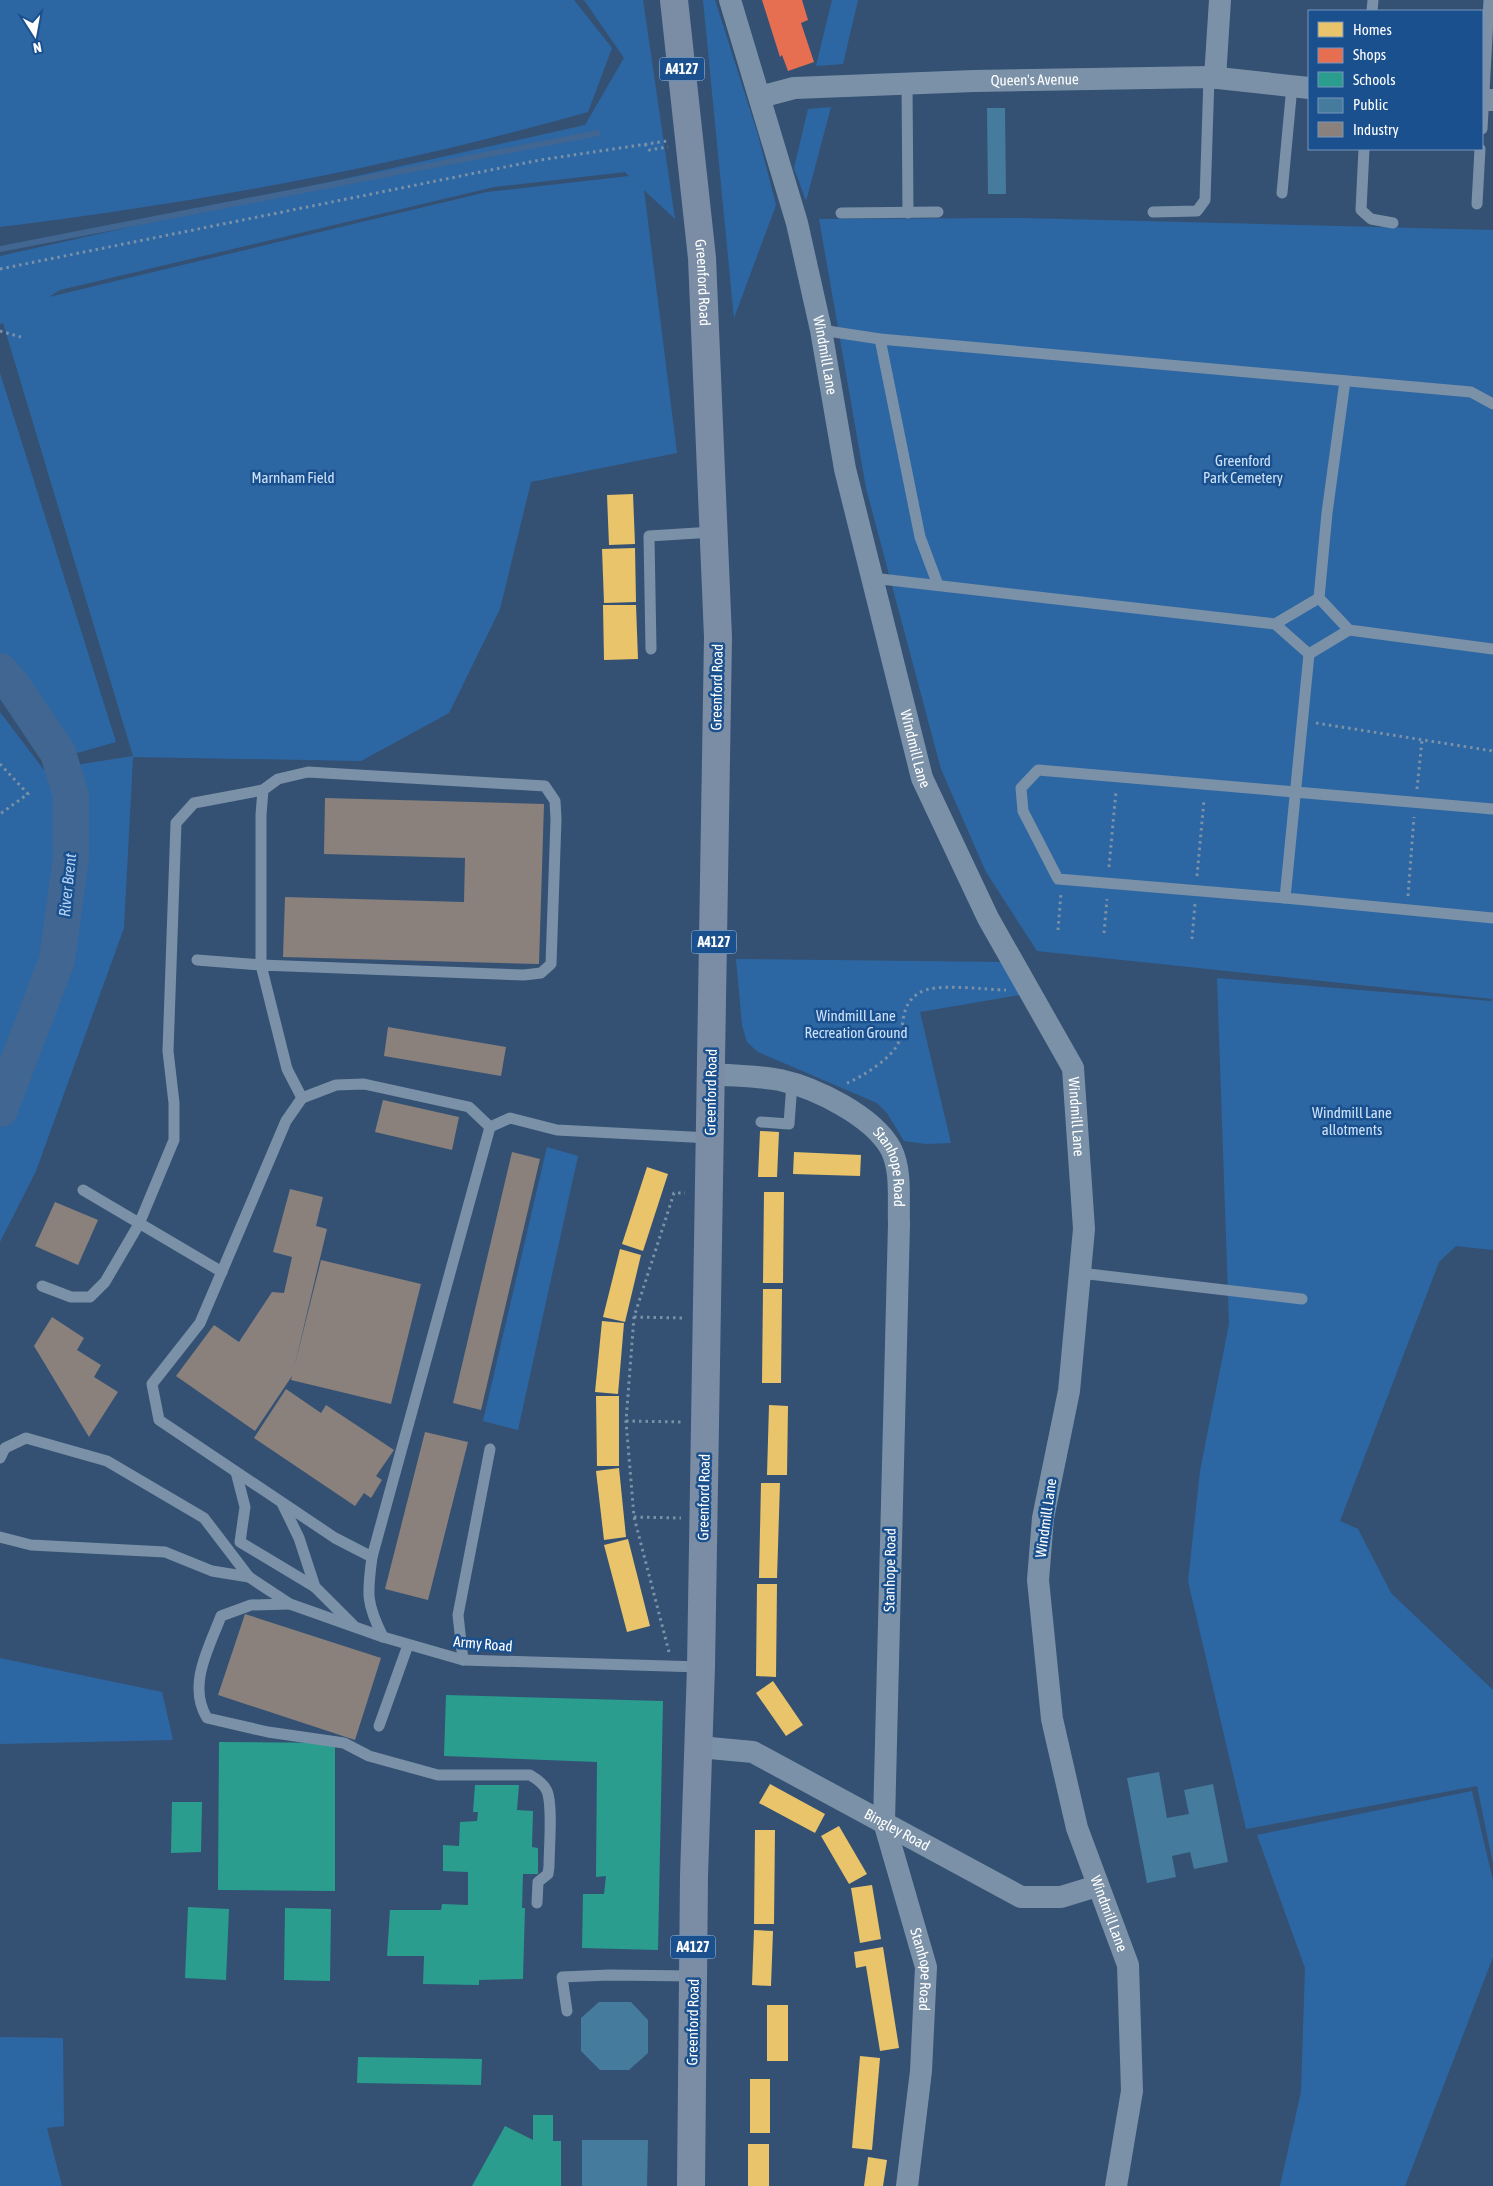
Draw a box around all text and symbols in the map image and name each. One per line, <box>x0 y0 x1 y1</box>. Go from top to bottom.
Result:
north arrow <box>10 10 60 60</box>
legend <box>1308 10 1483 150</box>
text: Homes <box>1353 21 1392 38</box>
text: N <box>32 39 43 56</box>
text: Shops <box>1353 46 1386 63</box>
road number: A4127 <box>660 58 704 80</box>
street label: Queen's Avenue <box>991 70 1079 89</box>
text: Schools <box>1353 71 1396 88</box>
text: Public <box>1353 96 1388 113</box>
text: Industry <box>1353 121 1399 138</box>
street label: Greenford Road <box>692 238 714 326</box>
street label: Windmill Lane <box>810 314 841 396</box>
park label: Greenford Park Cemetery <box>1203 452 1283 486</box>
park label: Marnham Field <box>251 469 335 486</box>
street label: Greenford Road <box>707 644 726 730</box>
street label: Windmill Lane <box>897 708 934 791</box>
water label: River Brent <box>55 852 79 918</box>
road number: A4127 <box>692 930 736 954</box>
park label: Windmill Lane Recreation Ground <box>804 1007 908 1041</box>
street label: Greenford Road <box>701 1049 720 1135</box>
street label: Windmill Lane <box>1066 1076 1088 1157</box>
park label: Windmill Lane allotments <box>1312 1104 1392 1138</box>
street label: Stanhope Road <box>870 1123 908 1207</box>
street label: Greenford Road <box>694 1454 713 1540</box>
street label: Windmill Lane <box>1032 1477 1060 1559</box>
street label: Stanhope Road <box>880 1528 899 1612</box>
street label: Army Road <box>453 1632 513 1655</box>
street label: Bingley Road <box>862 1805 933 1854</box>
street label: Windmill Lane <box>1087 1873 1131 1954</box>
street label: Stanhope Road <box>907 1926 935 2011</box>
road number: A4127 <box>670 1935 716 1958</box>
street label: Greenford Road <box>683 1979 702 2065</box>

